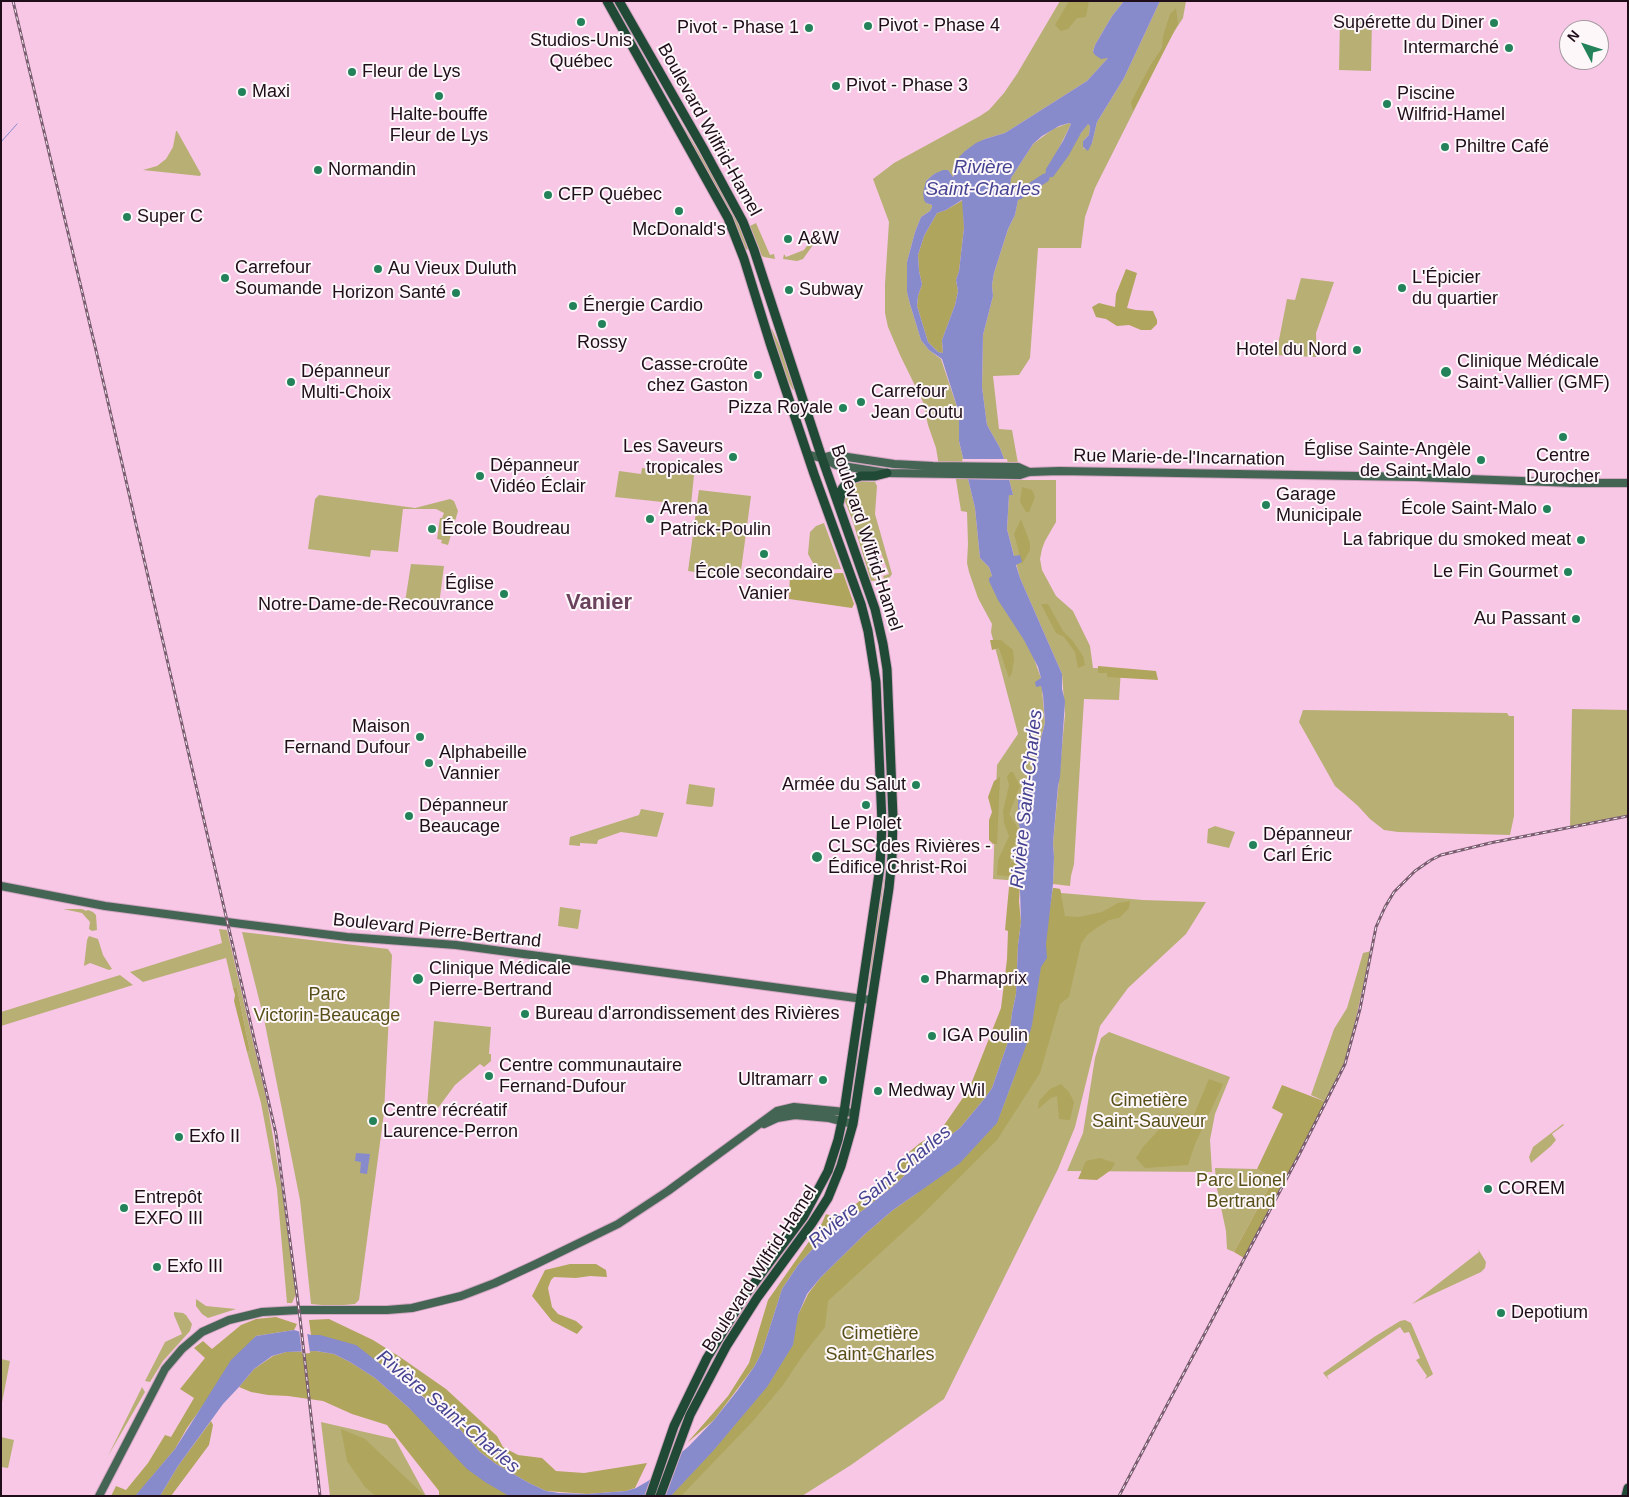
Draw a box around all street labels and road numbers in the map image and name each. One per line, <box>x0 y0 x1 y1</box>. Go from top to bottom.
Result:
street label: Boulevard Wilfrid-Hamel <box>653 40 765 220</box>
street label: Boulevard Wilfrid-Hamel <box>826 442 906 634</box>
street label: Rue Marie-de-l'Incarnation <box>1073 445 1285 471</box>
street label: Boulevard Pierre-Bertrand <box>332 909 542 953</box>
street label: Boulevard Wilfrid-Hamel <box>698 1182 822 1356</box>

